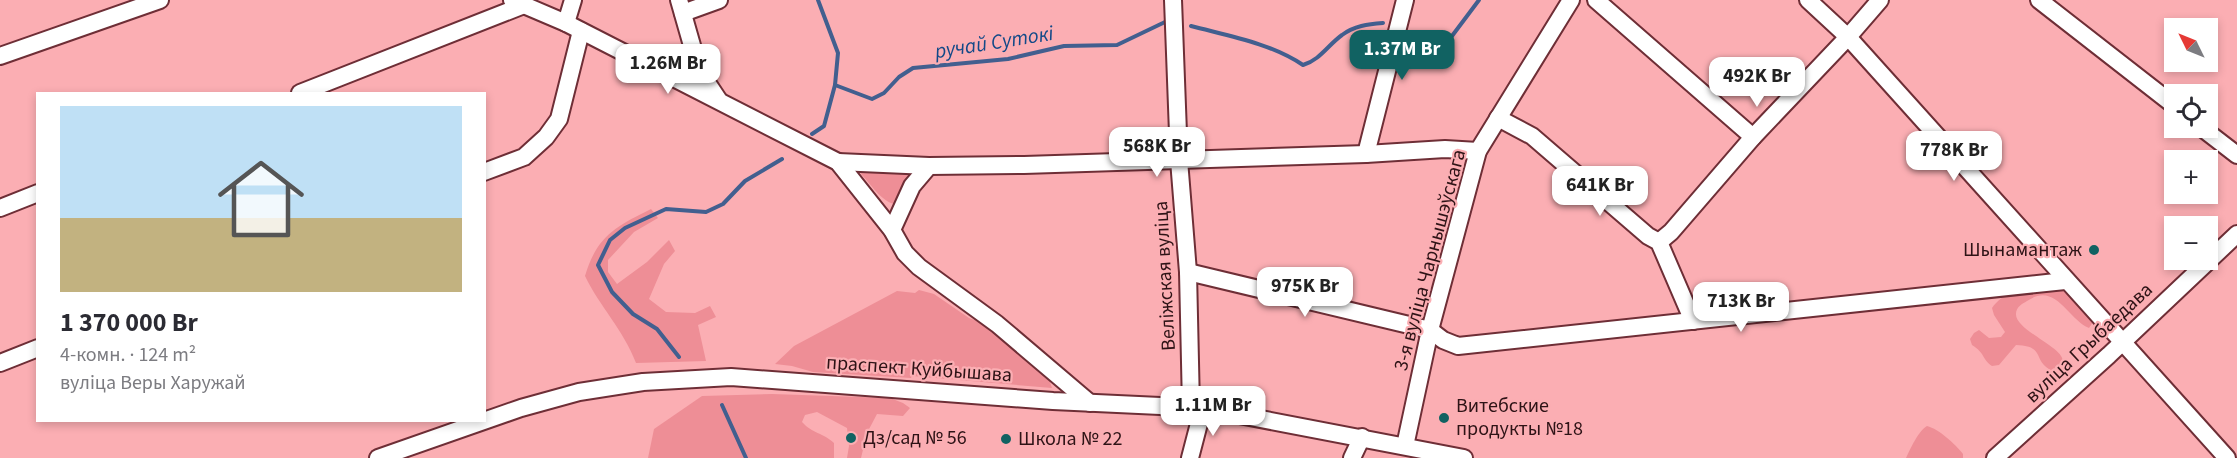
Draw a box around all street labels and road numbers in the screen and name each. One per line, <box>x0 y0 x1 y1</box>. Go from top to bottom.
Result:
street label: 3-я вуліца Чарнышэўскага <box>1387 146 1473 374</box>
street label: Веліжская вуліца <box>1147 200 1183 352</box>
street label: вуліца Грыбаедава <box>2019 276 2159 410</box>
street label: праспект Куйбышава <box>825 349 1013 389</box>

